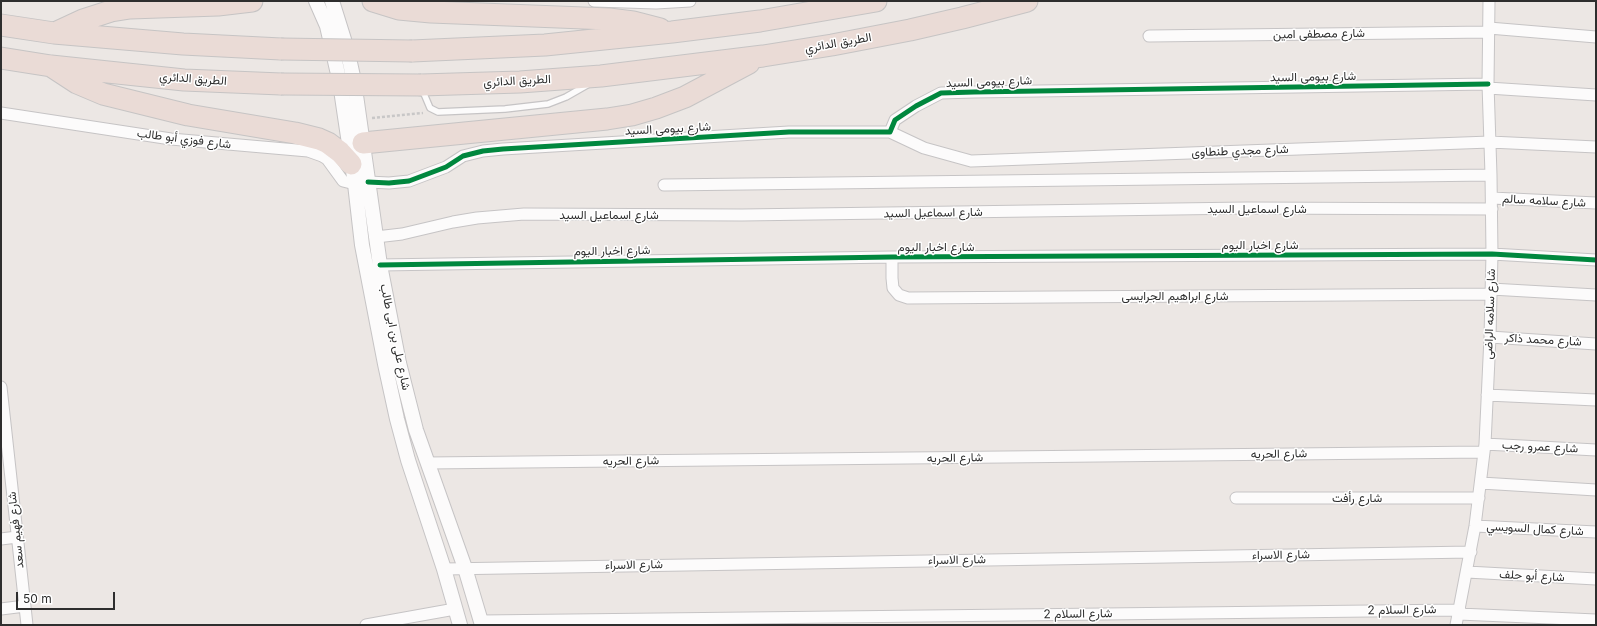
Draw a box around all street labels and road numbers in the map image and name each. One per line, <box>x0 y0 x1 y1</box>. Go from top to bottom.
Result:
street label: شارع مصطفى امين <box>1273 26 1365 42</box>
street label: الطريق الدائري <box>804 30 872 56</box>
street label: الطريق الدائري <box>159 69 227 89</box>
street label: شارع بيومى السيد <box>1270 69 1356 85</box>
street label: الطريق الدائري <box>483 72 551 90</box>
street label: شارع بيومى السيد <box>946 73 1032 91</box>
street label: شارع بيومى السيد <box>625 120 711 138</box>
street label: شارع فوزي أبو طالب <box>136 126 232 152</box>
street label: شارع مجدي طنطاوى <box>1191 142 1289 160</box>
street label: شارع سلامه سالم <box>1502 192 1586 210</box>
street label: شارع اسماعيل السيد <box>1207 202 1307 216</box>
street label: شارع اسماعيل السيد <box>883 205 983 221</box>
street label: شارع اسماعيل السيد <box>559 208 659 222</box>
street label: شارع اخبار اليوم <box>1222 238 1298 252</box>
street label: شارع اخبار اليوم <box>898 240 974 254</box>
street label: شارع اخبار اليوم <box>573 243 651 259</box>
street label: شارع سلامه الراضى <box>1481 268 1499 360</box>
street label: شارع على بن ابى طالب <box>377 282 413 392</box>
street label: شارع ابراهيم الجرايسى <box>1122 289 1228 303</box>
street label: شارع محمد ذاكر <box>1504 331 1582 349</box>
street label: شارع عمرو رجب <box>1502 438 1578 456</box>
street label: شارع الحريه <box>1251 446 1307 462</box>
street label: شارع الحريه <box>927 450 983 466</box>
street label: شارع الحريه <box>603 453 659 469</box>
street label: شارع فهيم سعد <box>5 491 27 569</box>
street label: شارع رأفت <box>1332 491 1382 505</box>
street label: شارع كمال السويسي <box>1486 519 1584 539</box>
street label: شارع الاسراء <box>1252 547 1310 563</box>
street label: شارع الاسراء <box>928 552 986 568</box>
street label: شارع الاسراء <box>605 557 663 573</box>
street label: شارع أبو حلف <box>1499 567 1565 585</box>
street label: شارع السلام 2 <box>1367 602 1437 618</box>
street label: شارع السلام 2 <box>1043 606 1113 622</box>

